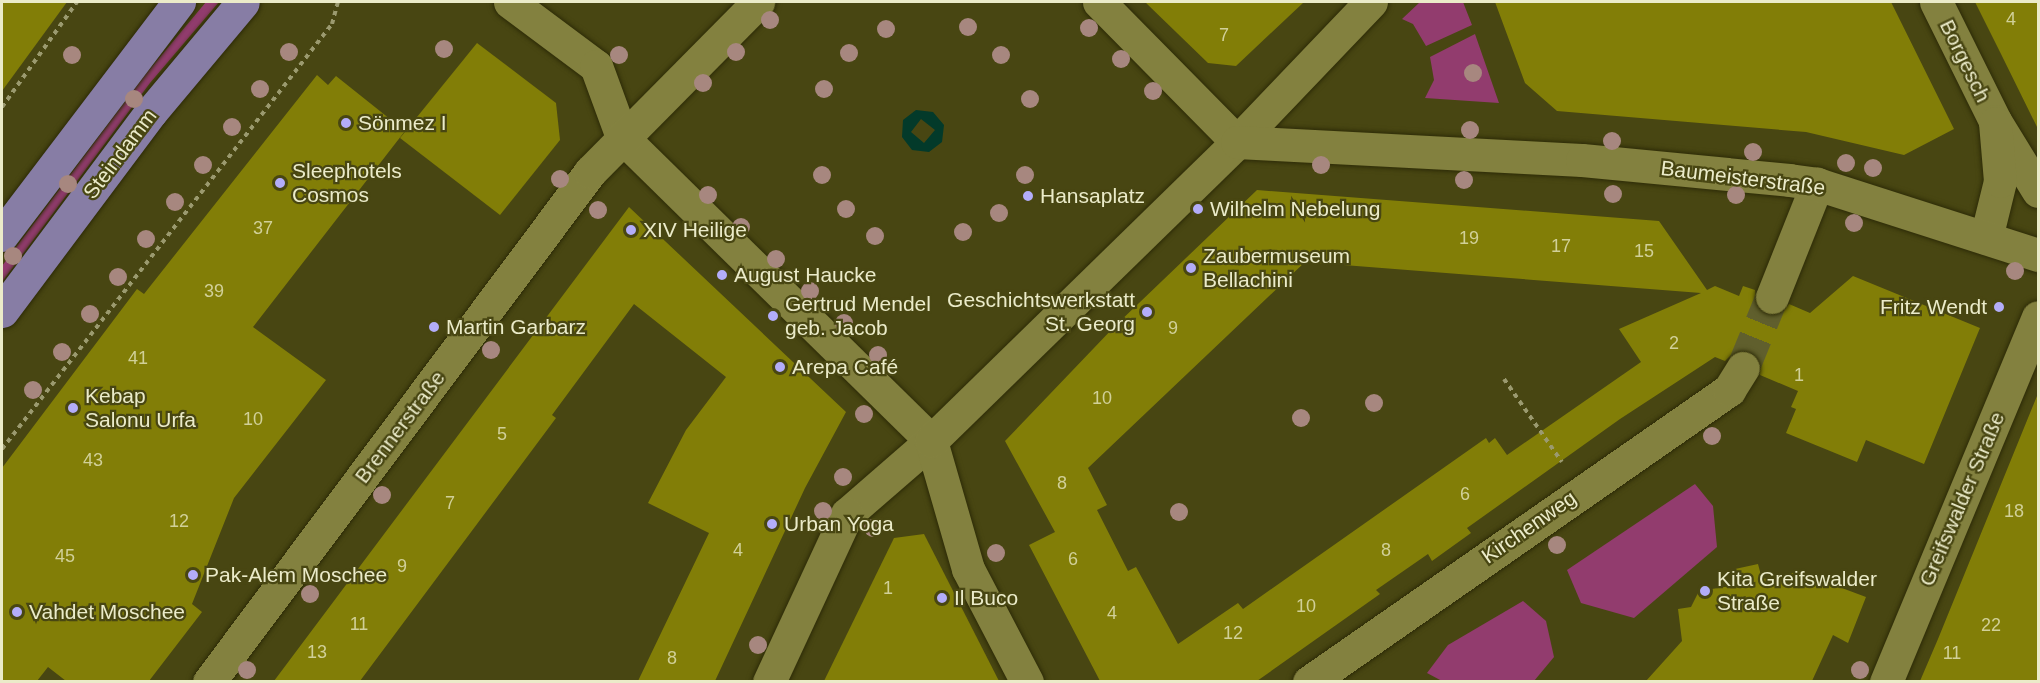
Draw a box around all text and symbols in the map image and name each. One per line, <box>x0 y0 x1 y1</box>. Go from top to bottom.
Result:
house number: 4 <box>2006 8 2016 30</box>
street label: Borgesch <box>1934 16 1996 106</box>
house number: 7 <box>1219 24 1229 46</box>
street label: Steindamm <box>78 104 162 204</box>
place label: Sönmez I <box>358 110 447 136</box>
marker: Sönmez I <box>339 116 353 130</box>
street label: Baumeisterstraße <box>1659 155 1827 201</box>
place label: Sleephotels Cosmos <box>292 158 402 208</box>
marker: Sleephotels Cosmos <box>273 176 287 190</box>
place label: Hansaplatz <box>1040 183 1145 209</box>
marker: Hansaplatz <box>1021 189 1035 203</box>
place label: Wilhelm Nebelung <box>1210 196 1380 222</box>
marker: Wilhelm Nebelung <box>1191 202 1205 216</box>
house number: 37 <box>253 217 273 239</box>
place label: XIV Heilige <box>643 217 747 243</box>
marker: XIV Heilige <box>624 223 638 237</box>
house number: 19 <box>1459 227 1479 249</box>
house number: 17 <box>1551 235 1571 257</box>
house number: 15 <box>1634 240 1654 262</box>
place label: Zaubermuseum Bellachini <box>1203 243 1350 293</box>
marker: Zaubermuseum Bellachini <box>1184 261 1198 275</box>
place label: August Haucke <box>734 262 876 288</box>
marker: August Haucke <box>715 268 729 282</box>
house number: 39 <box>204 280 224 302</box>
place label: Geschichtswerkstatt St. Georg <box>947 287 1135 337</box>
place label: Gertrud Mendel geb. Jacob <box>785 291 931 341</box>
place label: Fritz Wendt <box>1880 294 1987 320</box>
marker: Fritz Wendt <box>1992 300 2006 314</box>
marker: Geschichtswerkstatt St. Georg <box>1140 305 1154 319</box>
marker: Gertrud Mendel geb. Jacob <box>766 309 780 323</box>
place label: Martin Garbarz <box>446 314 586 340</box>
house number: 9 <box>1168 317 1178 339</box>
marker: Martin Garbarz <box>427 320 441 334</box>
house number: 2 <box>1669 332 1679 354</box>
house number: 41 <box>128 347 148 369</box>
place label: Arepa Café <box>792 354 898 380</box>
marker: Arepa Café <box>773 360 787 374</box>
house number: 1 <box>1794 364 1804 386</box>
street label: Brennerstraße <box>350 366 450 488</box>
place label: Kebap Salonu Urfa <box>85 383 196 433</box>
house number: 10 <box>1092 387 1112 409</box>
marker: Kebap Salonu Urfa <box>66 401 80 415</box>
house number: 10 <box>243 408 263 430</box>
street label: Greifswalder Straße <box>1914 408 2010 590</box>
house number: 5 <box>497 423 507 445</box>
house number: 43 <box>83 449 103 471</box>
house number: 8 <box>1057 472 1067 494</box>
house number: 6 <box>1460 483 1470 505</box>
street label: Kirchenweg <box>1477 485 1581 569</box>
house number: 7 <box>445 492 455 514</box>
house number: 18 <box>2004 500 2024 522</box>
house number: 12 <box>169 510 189 532</box>
place label: Urban Yoga <box>784 511 894 537</box>
marker: Urban Yoga <box>765 517 779 531</box>
house number: 4 <box>733 539 743 561</box>
house number: 8 <box>1381 539 1391 561</box>
house number: 45 <box>55 545 75 567</box>
house number: 6 <box>1068 548 1078 570</box>
house number: 9 <box>397 555 407 577</box>
place label: Pak-Alem Moschee <box>205 562 387 588</box>
place label: Kita Greifswalder Straße <box>1717 566 1877 616</box>
marker: Pak-Alem Moschee <box>186 568 200 582</box>
house number: 1 <box>883 577 893 599</box>
marker: Kita Greifswalder Straße <box>1698 584 1712 598</box>
place label: Il Buco <box>954 585 1018 611</box>
marker: Il Buco <box>935 591 949 605</box>
house number: 10 <box>1296 595 1316 617</box>
place label: Vahdet Moschee <box>29 599 185 625</box>
house number: 4 <box>1107 602 1117 624</box>
marker: Vahdet Moschee <box>10 605 24 619</box>
house number: 11 <box>350 613 368 635</box>
house number: 22 <box>1981 614 2001 636</box>
house number: 12 <box>1223 622 1243 644</box>
house number: 13 <box>307 641 327 663</box>
house number: 11 <box>1943 642 1961 664</box>
house number: 8 <box>667 647 677 669</box>

